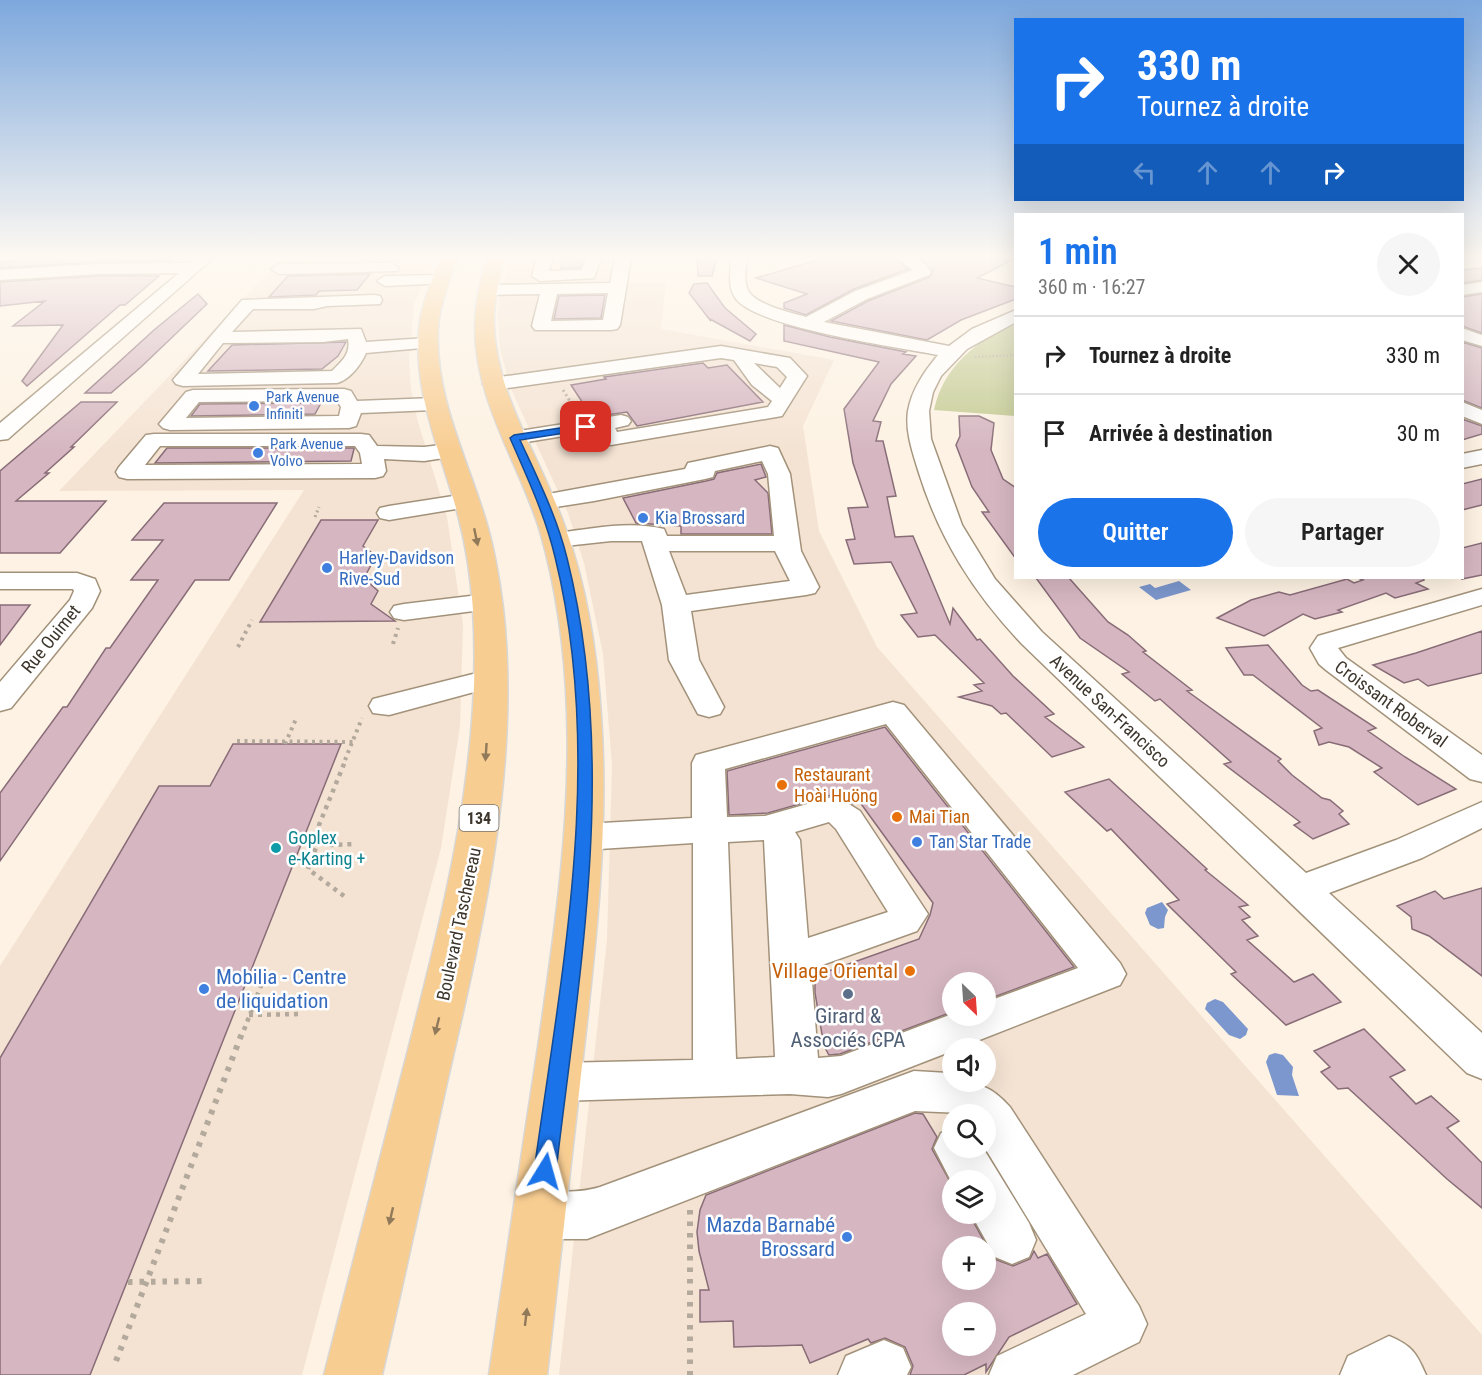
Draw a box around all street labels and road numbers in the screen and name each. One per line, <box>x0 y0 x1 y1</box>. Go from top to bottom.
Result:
street label: Rue Ouimet <box>17 600 85 677</box>
street label: Avenue San-Francisco <box>1046 650 1175 772</box>
street label: Croissant Roberval <box>1331 656 1452 751</box>
road number: 134 <box>460 805 498 831</box>
street label: Boulevard Taschereau <box>432 845 485 1002</box>

